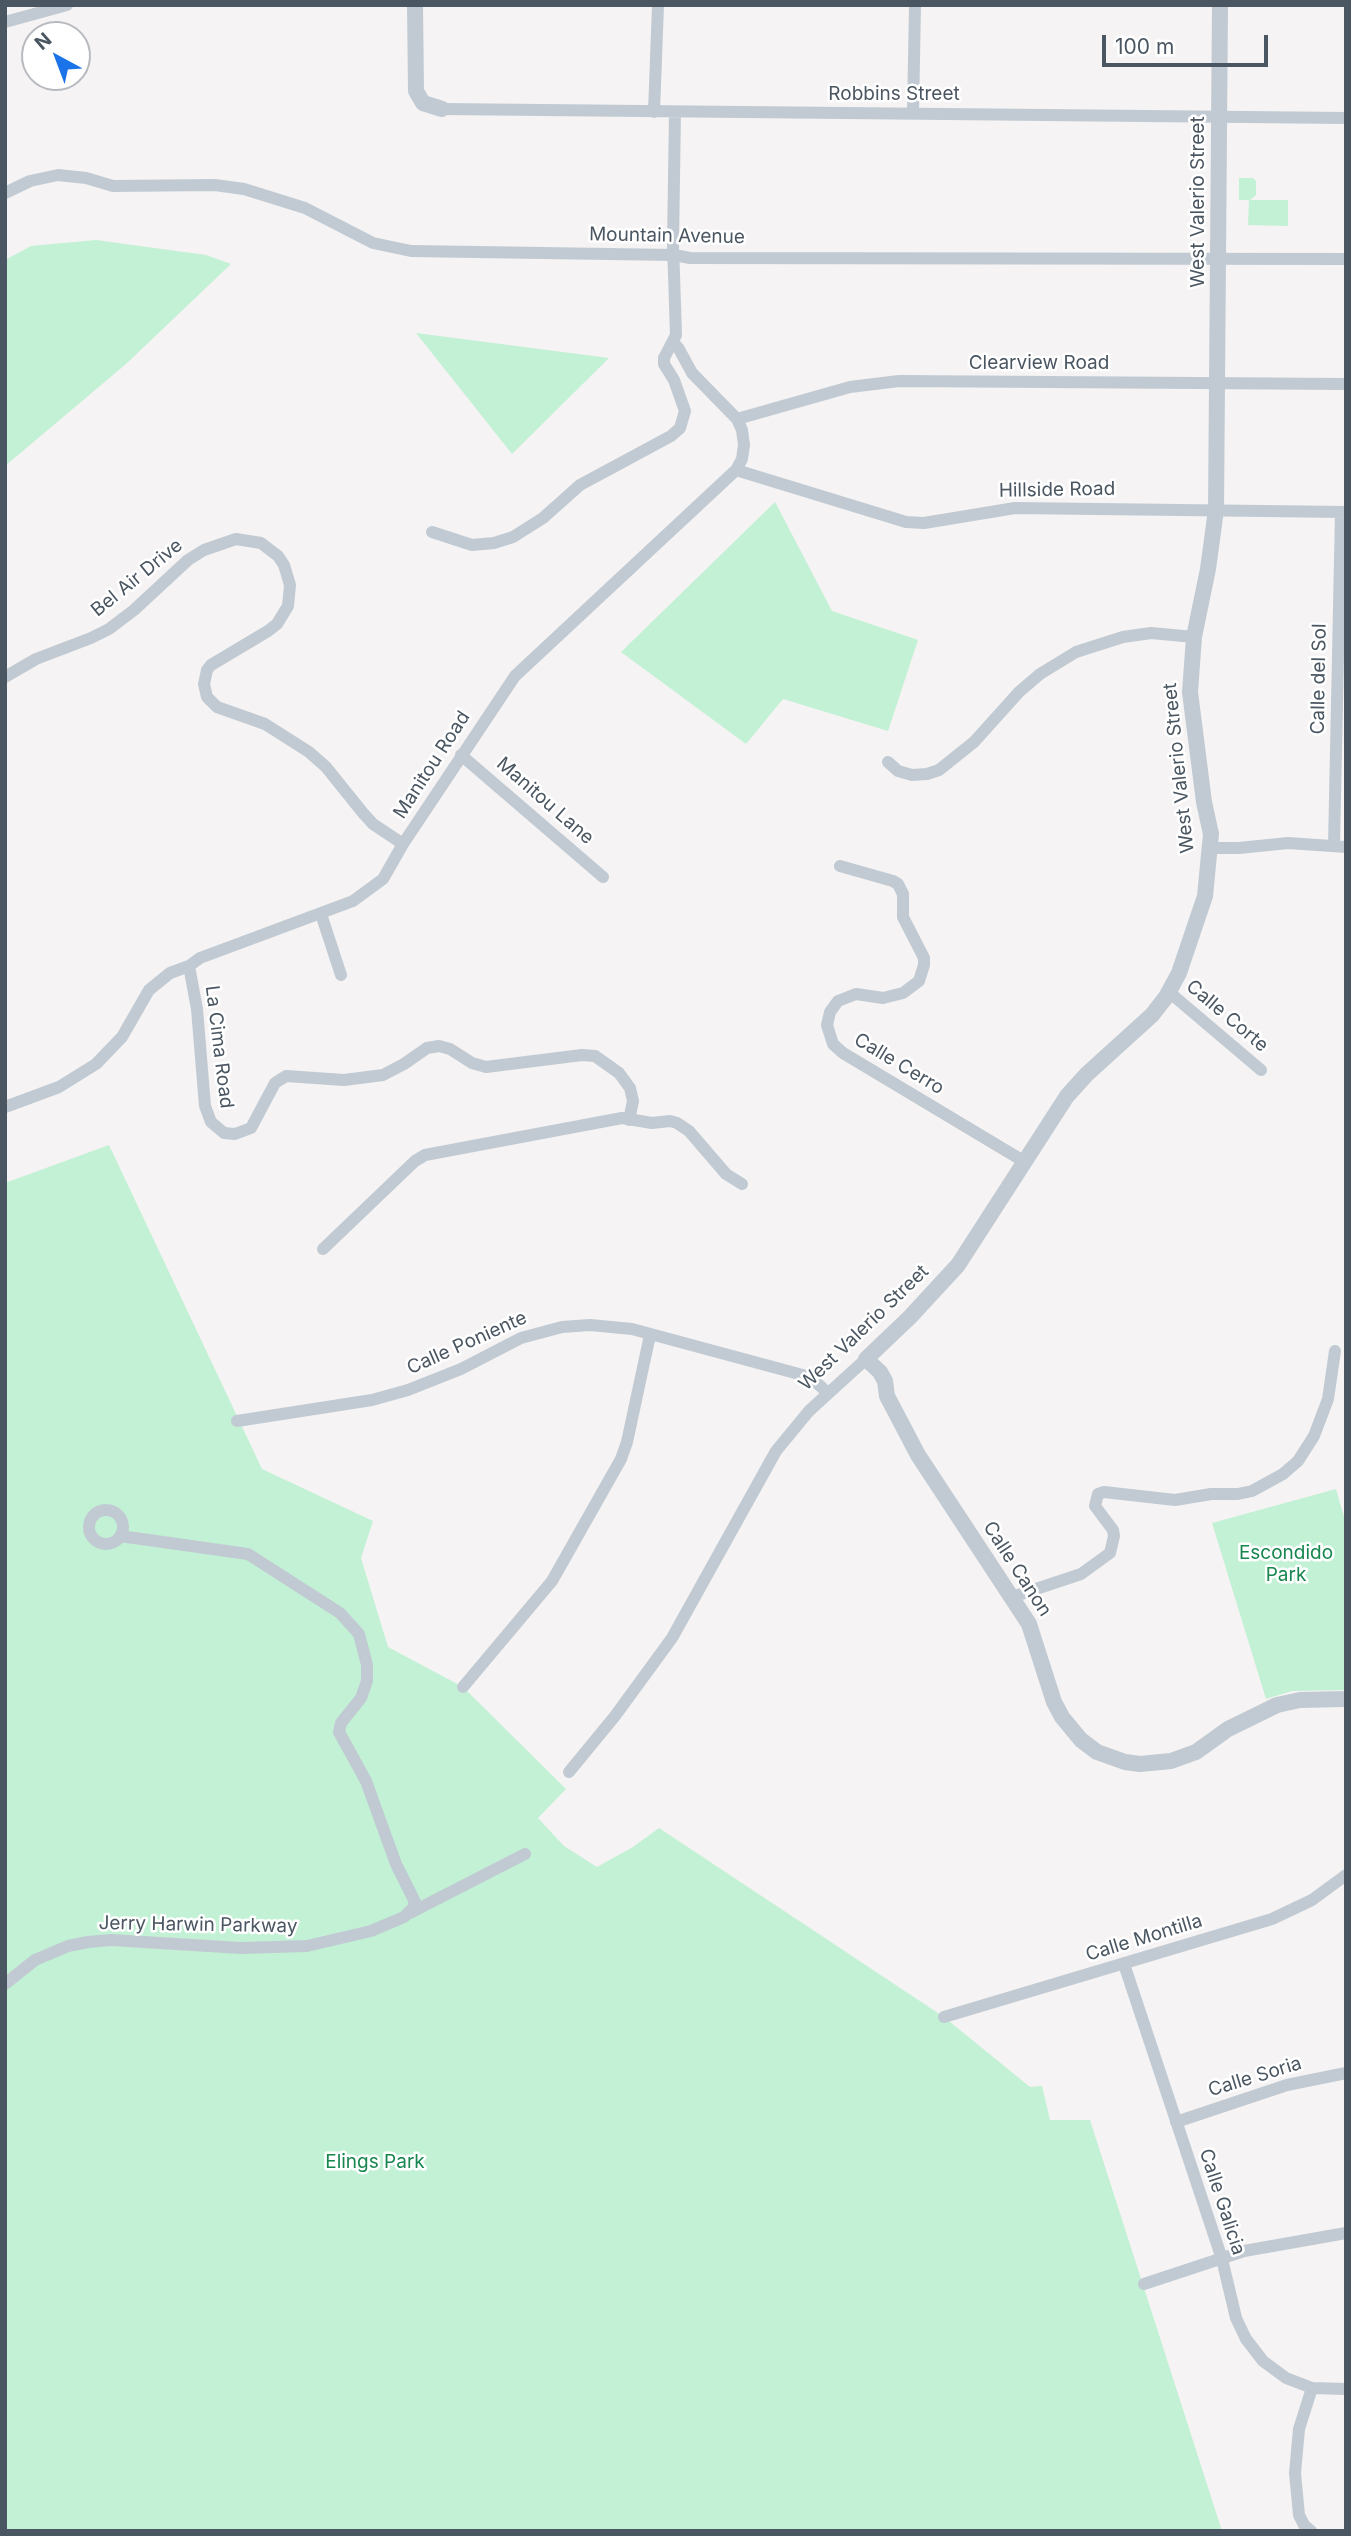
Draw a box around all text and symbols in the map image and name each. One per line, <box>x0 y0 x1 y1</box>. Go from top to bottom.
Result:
north arrow <box>21 21 91 91</box>
scale bar <box>1106 21 1272 65</box>
text: N <box>30 28 56 55</box>
text: 100 m <box>1115 34 1174 59</box>
street label: Robbins Street <box>828 83 960 105</box>
street label: West Valerio Street <box>1187 116 1209 288</box>
street label: Mountain Avenue <box>589 223 745 249</box>
street label: Clearview Road <box>969 352 1109 374</box>
street label: Hillside Road <box>999 478 1115 502</box>
street label: Bel Air Drive <box>87 534 187 622</box>
street label: Calle del Sol <box>1307 623 1331 735</box>
street label: West Valerio Street <box>1159 682 1199 854</box>
street label: Manitou Road <box>389 707 475 823</box>
street label: Manitou Lane <box>492 753 598 849</box>
street label: Calle Corte <box>1181 975 1273 1057</box>
street label: La Cima Road <box>200 984 238 1110</box>
street label: Calle Cerro <box>850 1028 948 1100</box>
street label: West Valerio Street <box>794 1260 934 1396</box>
street label: Calle Poniente <box>404 1306 530 1380</box>
street label: Calle Canon <box>978 1517 1056 1621</box>
park label: Escondido Park <box>1239 1542 1333 1586</box>
street label: Calle Montilla <box>1083 1909 1205 1967</box>
street label: Jerry Harwin Parkway <box>98 1912 298 1938</box>
street label: Calle Soria <box>1206 2052 1304 2102</box>
street label: Calle Galicia <box>1194 2146 1250 2258</box>
park label: Elings Park <box>325 2151 425 2173</box>

